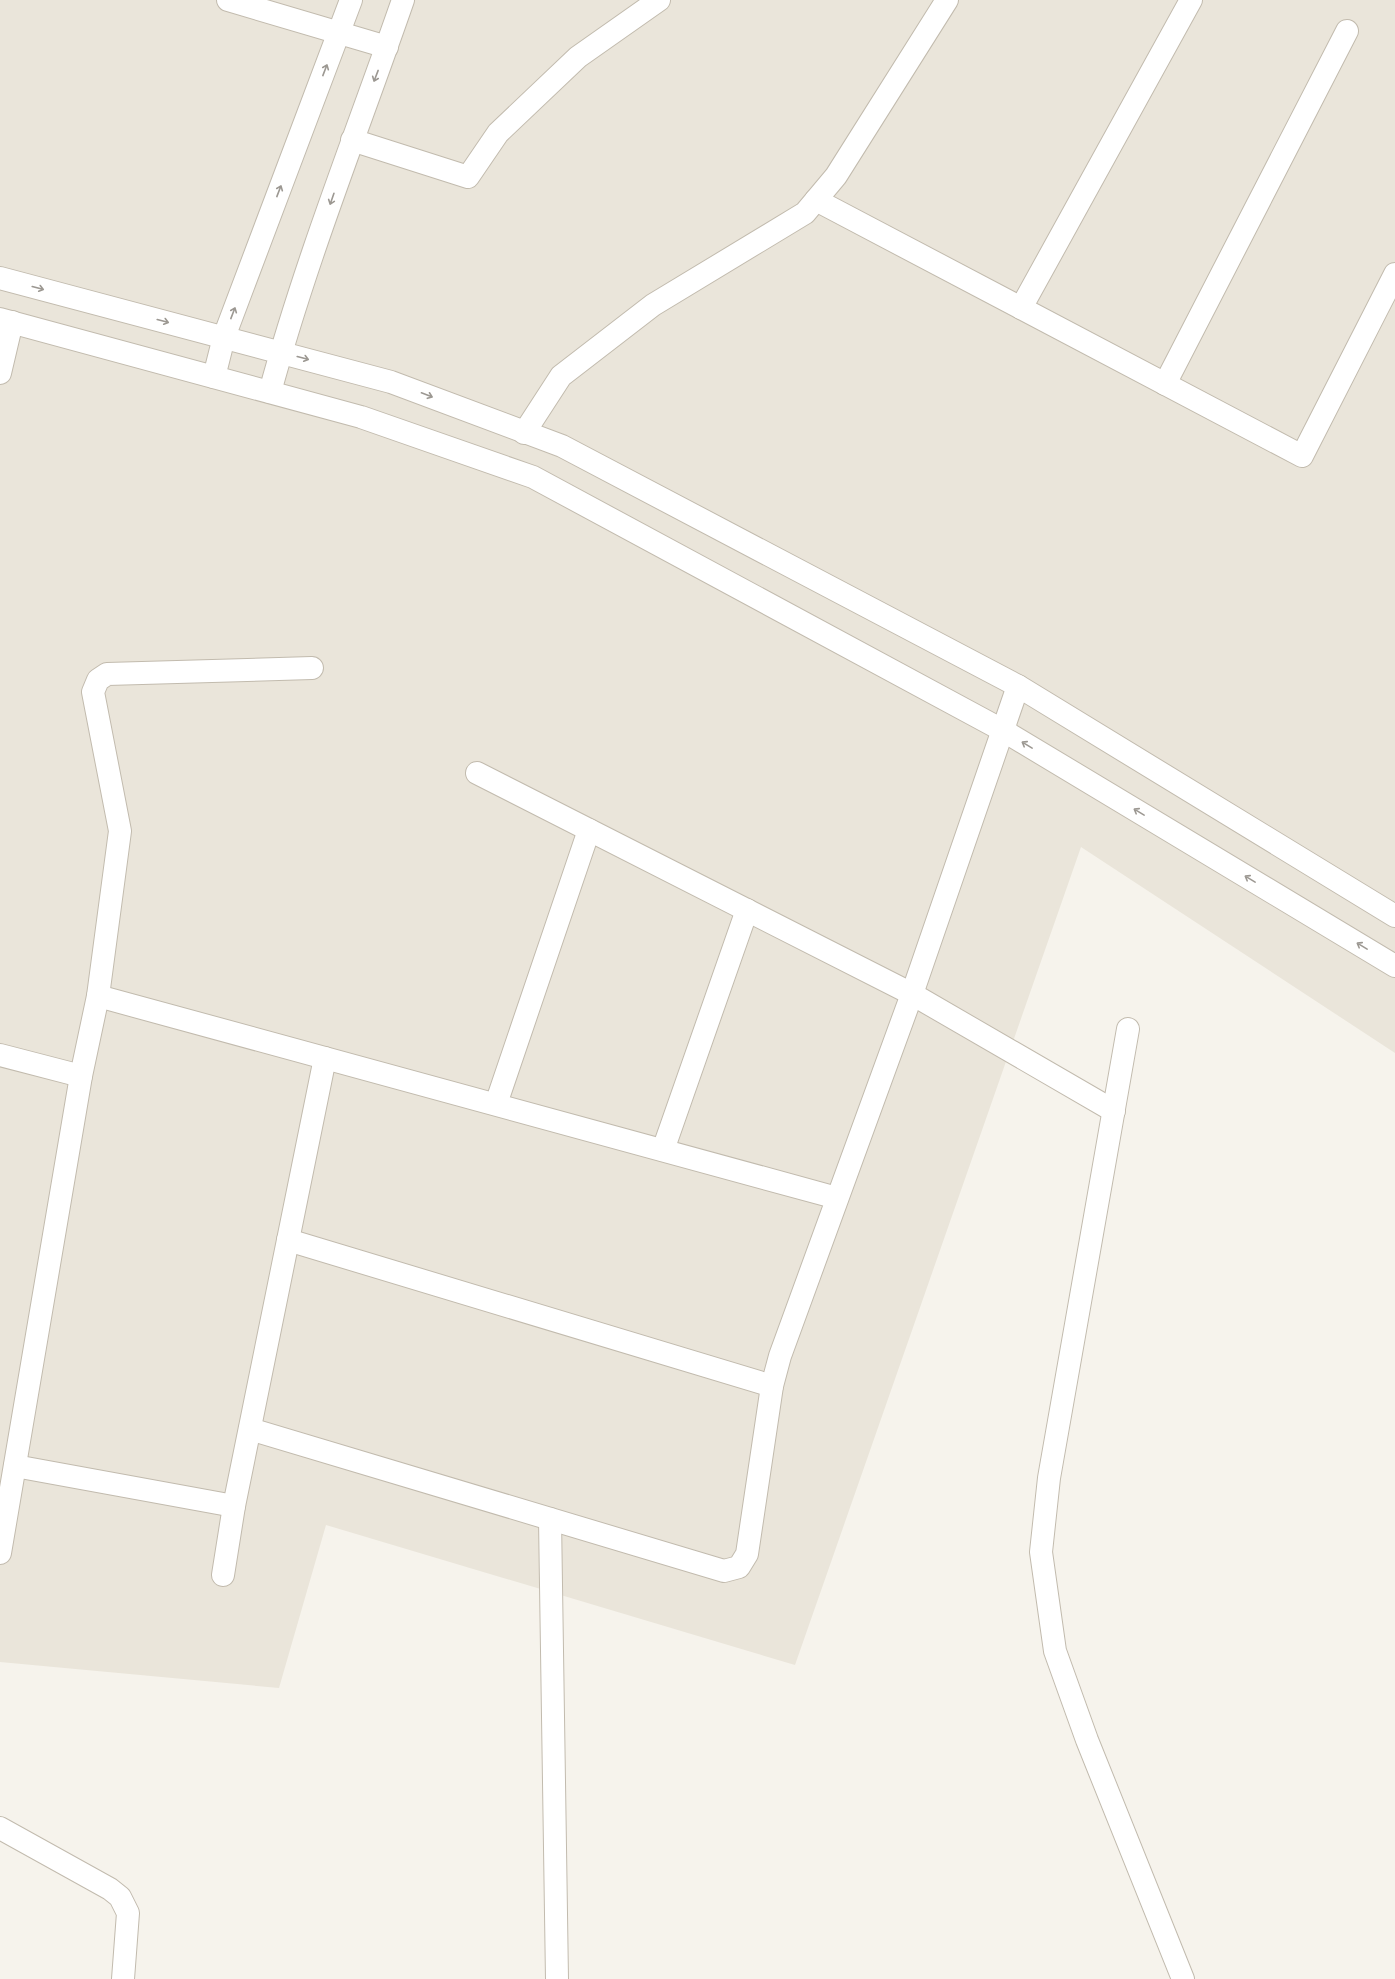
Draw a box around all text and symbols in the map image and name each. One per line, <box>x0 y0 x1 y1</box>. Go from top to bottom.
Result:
one-way arrow <box>322 64 330 76</box>
one-way arrow <box>371 70 379 82</box>
one-way arrow <box>276 186 284 198</box>
one-way arrow <box>328 192 335 205</box>
one-way arrow <box>31 284 44 292</box>
one-way arrow <box>230 308 238 320</box>
one-way arrow <box>157 318 170 325</box>
one-way arrow <box>296 355 309 362</box>
one-way arrow <box>420 392 432 400</box>
one-way arrow <box>1022 741 1033 749</box>
one-way arrow <box>1134 808 1145 816</box>
one-way arrow <box>1244 874 1256 882</box>
one-way arrow <box>1356 941 1368 949</box>

